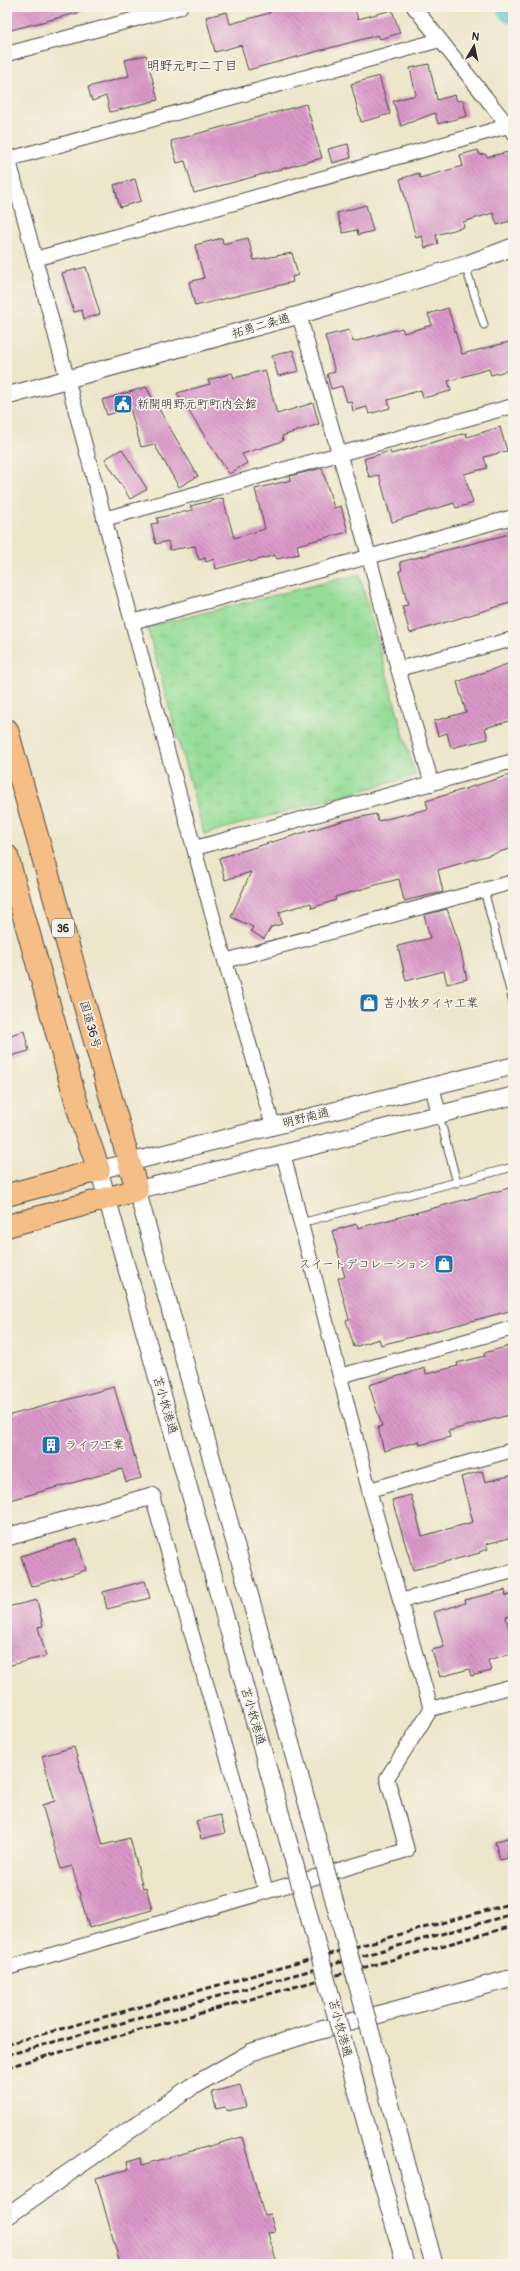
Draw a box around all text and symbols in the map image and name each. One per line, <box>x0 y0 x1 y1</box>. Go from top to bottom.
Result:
north arrow <box>454 26 494 66</box>
text: N <box>471 30 481 44</box>
district label: 明野元町二丁目 <box>146 58 238 74</box>
street label: 拓勇二条通 <box>230 311 292 341</box>
public building icon: 新開明野元町町内会館 <box>112 393 134 415</box>
place label: 新開明野元町町内会館 <box>137 397 257 412</box>
road number: 36 <box>52 919 74 937</box>
shop icon: 苫小牧タイヤ工業 <box>358 992 380 1014</box>
place label: 苫小牧タイヤ工業 <box>383 996 479 1011</box>
street label: 国道36号 <box>76 999 104 1051</box>
street label: 明野南通 <box>281 1105 331 1131</box>
shop icon: スイートデコレーション <box>433 1253 455 1275</box>
place label: スイートデコレーション <box>299 1257 430 1272</box>
street label: 苫小牧港通 <box>150 1374 180 1436</box>
building icon: ライフ工業 <box>40 1434 62 1456</box>
place label: ライフ工業 <box>65 1438 125 1453</box>
street label: 苫小牧港通 <box>238 1685 268 1747</box>
street label: 苫小牧港通 <box>325 1997 355 2059</box>

